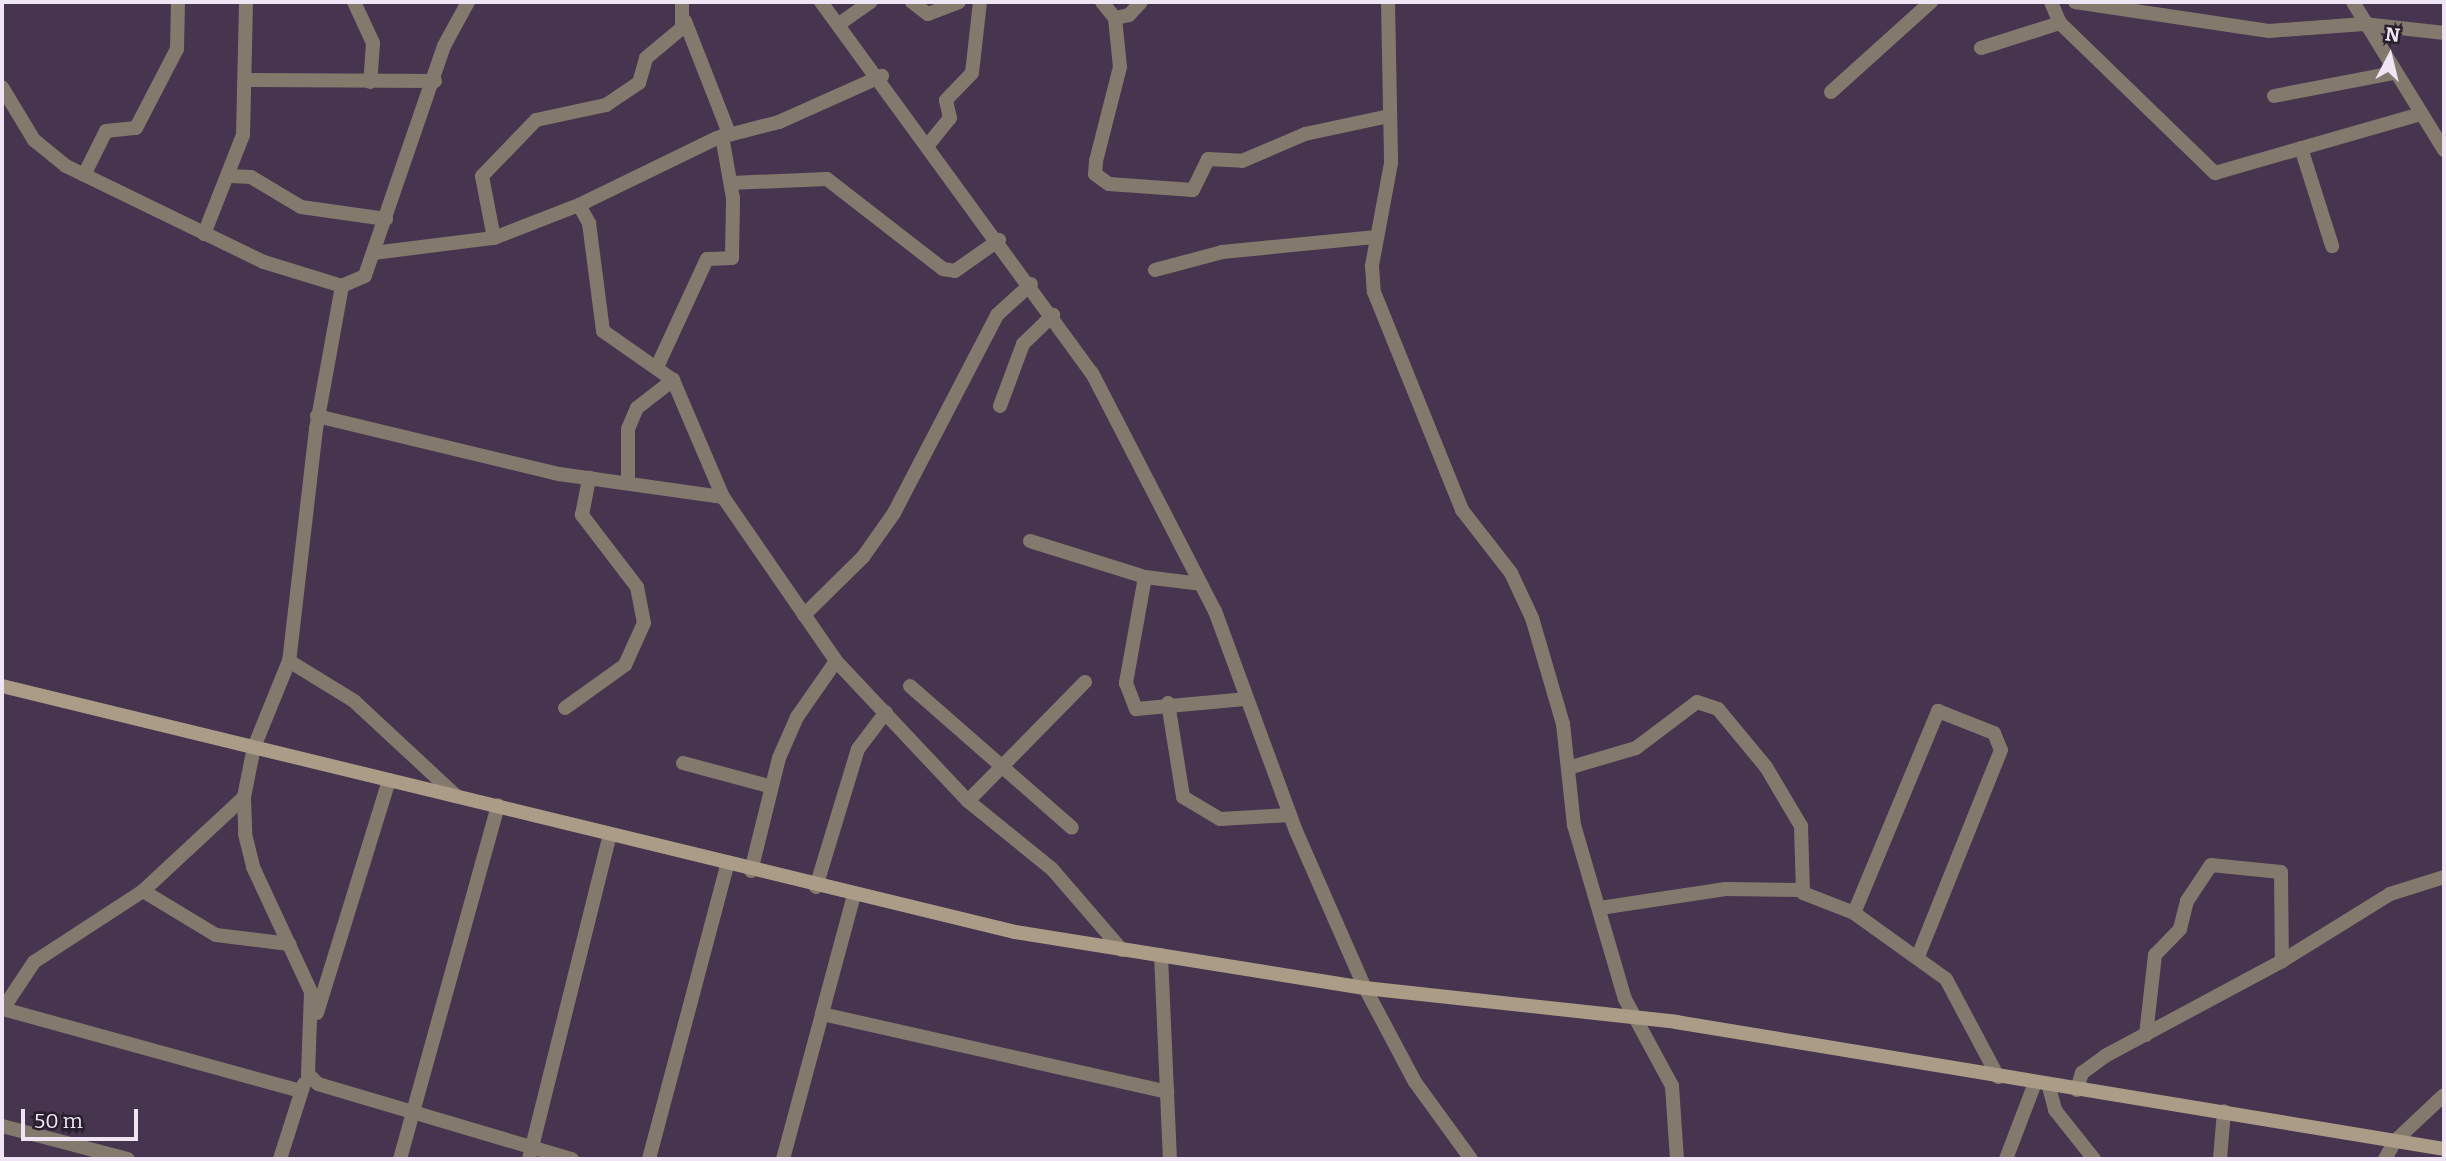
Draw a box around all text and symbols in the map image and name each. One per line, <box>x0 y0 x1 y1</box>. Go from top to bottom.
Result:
north arrow <box>2355 21 2425 91</box>
text: N <box>2384 22 2401 47</box>
scale bar <box>24 1094 142 1138</box>
text: 50 m <box>34 1108 83 1134</box>

